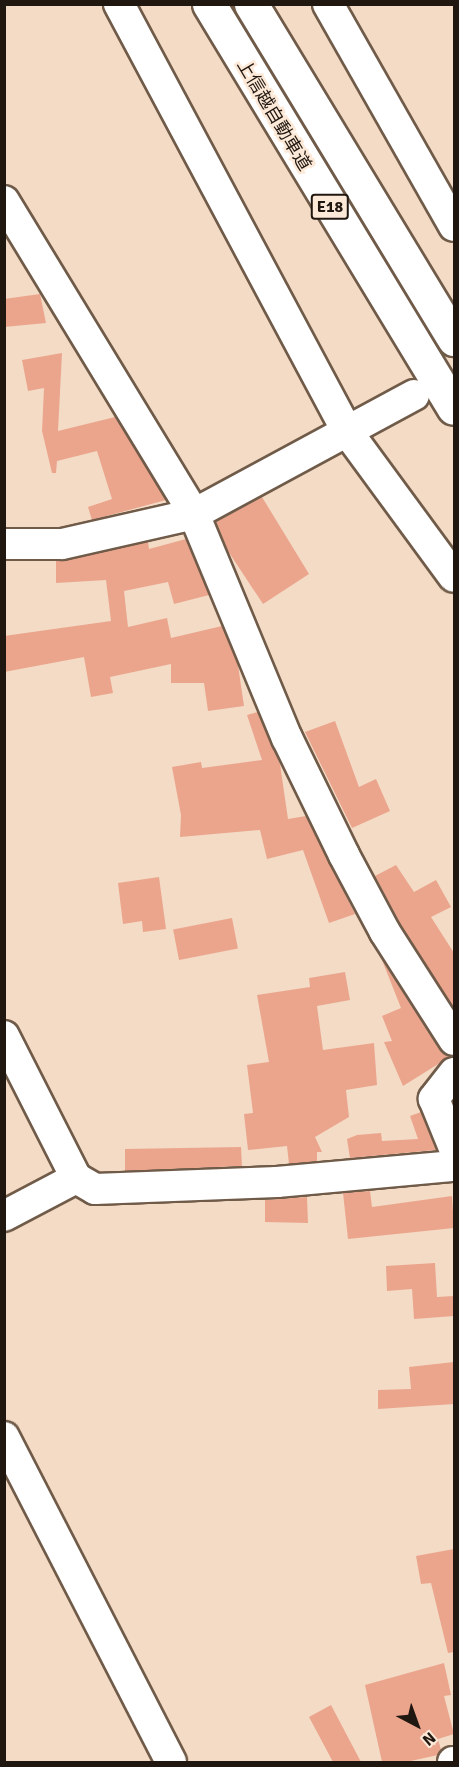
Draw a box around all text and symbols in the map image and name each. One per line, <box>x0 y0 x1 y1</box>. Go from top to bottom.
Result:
street label: 上信越自動車道 <box>232 55 316 175</box>
road number: E18 <box>310 194 350 220</box>
north arrow <box>387 1695 447 1755</box>
text: N <box>418 1727 440 1750</box>

